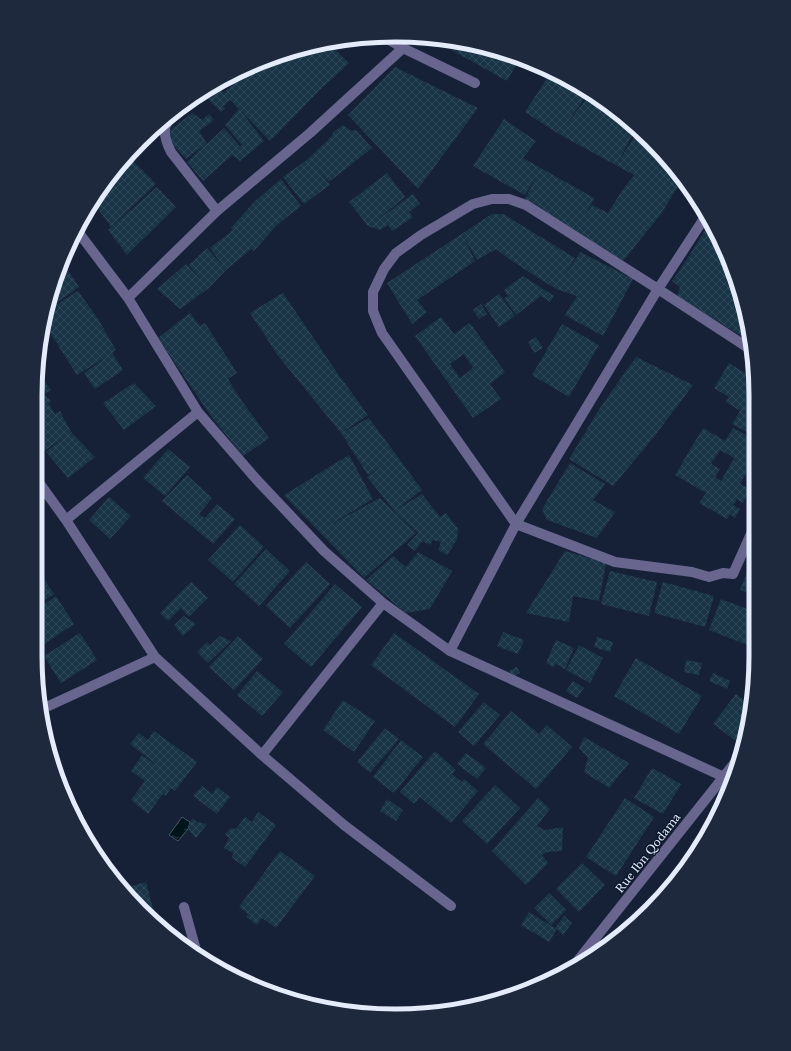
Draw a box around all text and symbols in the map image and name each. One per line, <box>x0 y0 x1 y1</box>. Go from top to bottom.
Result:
street label: Rue Ibn Qodama <box>613 810 684 896</box>

